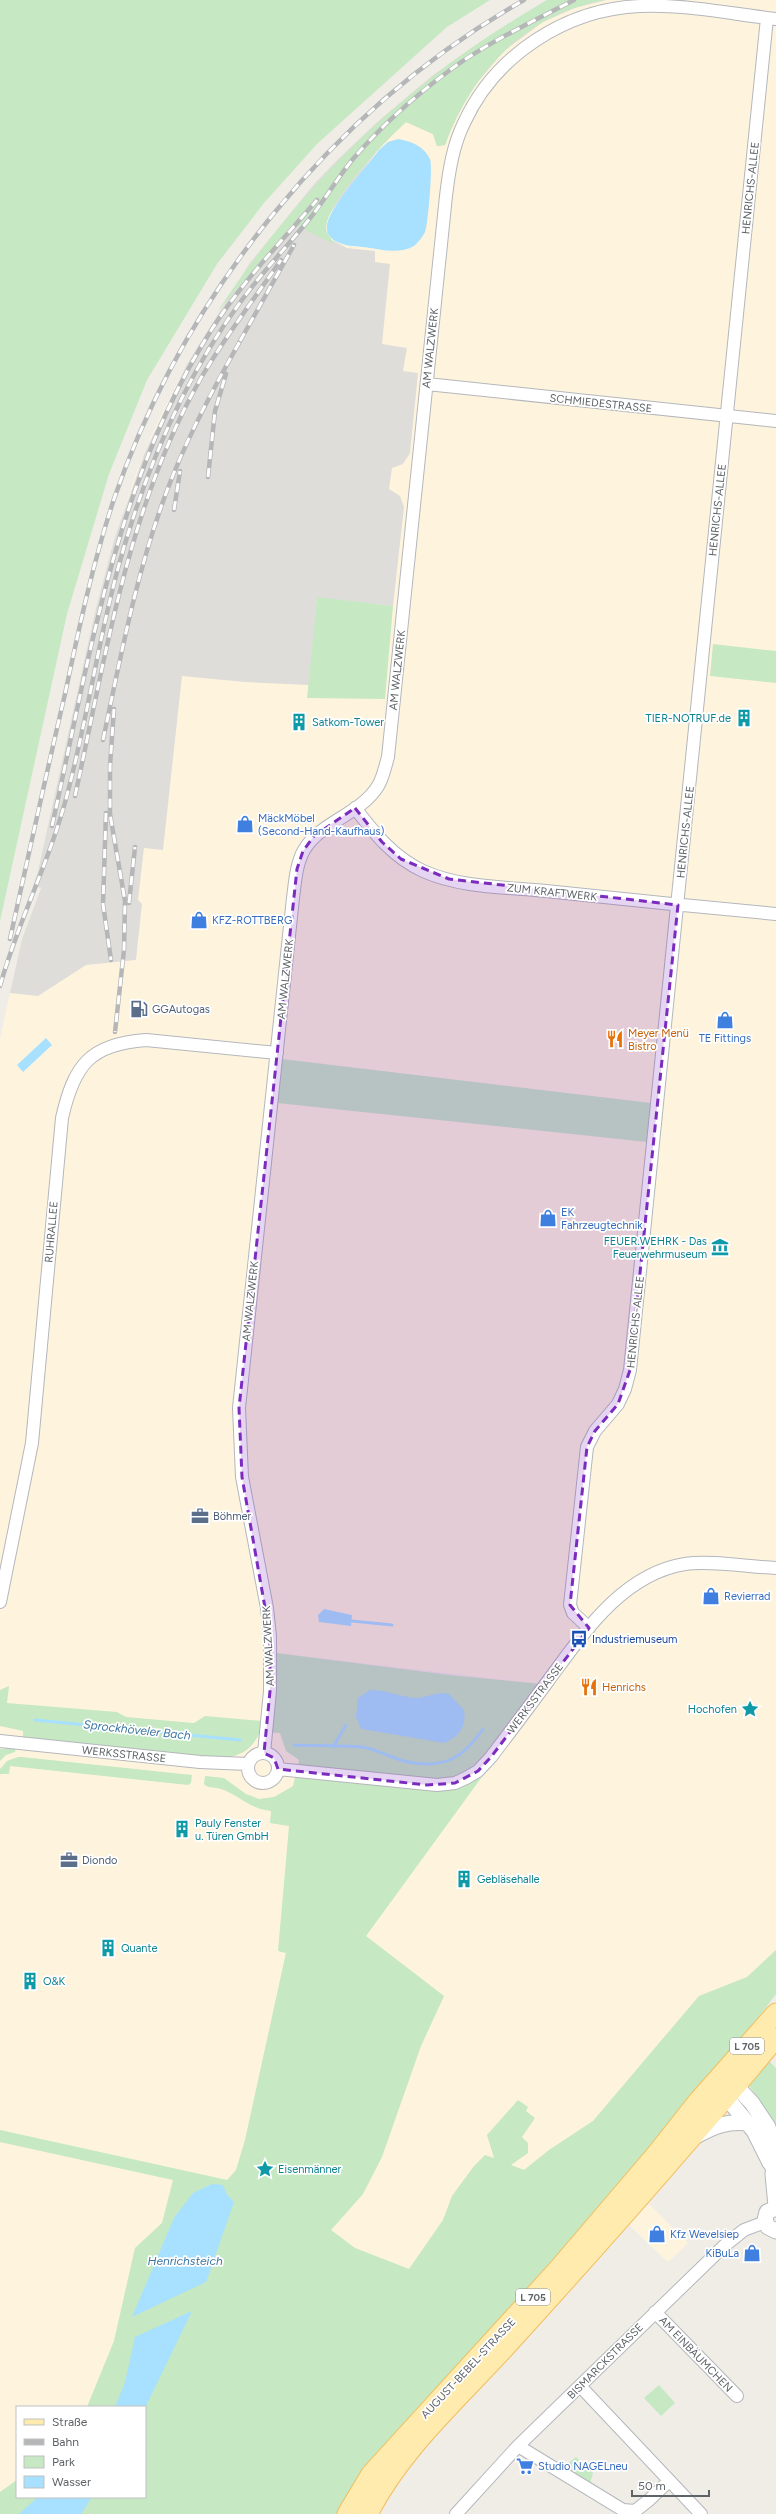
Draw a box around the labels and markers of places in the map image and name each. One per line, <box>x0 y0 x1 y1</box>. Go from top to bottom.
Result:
building icon: TIER-NOTRUF.de <box>734 708 754 728</box>
building icon: Satkom-Tower <box>289 712 309 732</box>
place label: TIER-NOTRUF.de <box>646 712 731 725</box>
place label: Satkom-Tower <box>312 716 384 729</box>
place label: MäckMöbel (Second-Hand-Kaufhaus) <box>258 812 385 838</box>
shop icon: MäckMöbel (Second-Hand-Kaufhaus) <box>235 814 255 834</box>
shop icon: KFZ-ROTTBERG <box>189 910 209 930</box>
place label: KFZ-ROTTBERG <box>212 914 292 927</box>
fuel station icon: GGAutogas <box>129 999 149 1019</box>
place label: GGAutogas <box>152 1003 210 1016</box>
shop icon: TE Fittings <box>715 1010 735 1030</box>
place label: Meyer Menü Bistro <box>628 1027 689 1053</box>
restaurant icon: Meyer Menü Bistro <box>605 1029 625 1049</box>
place label: TE Fittings <box>699 1032 751 1045</box>
place label: EK Fahrzeugtechnik <box>561 1206 643 1232</box>
shop icon: EK Fahrzeugtechnik <box>538 1208 558 1228</box>
place label: FEUER.WEHRK - Das Feuerwehrmuseum <box>604 1235 707 1261</box>
museum icon: FEUER.WEHRK - Das Feuerwehrmuseum <box>710 1237 730 1257</box>
office icon: Böhmer <box>190 1506 210 1526</box>
place label: Böhmer <box>213 1510 252 1523</box>
shop icon: Revierrad <box>701 1586 721 1606</box>
place label: Revierrad <box>724 1590 771 1603</box>
bus stop icon: Industriemuseum <box>569 1629 589 1649</box>
place label: Industriemuseum <box>592 1633 677 1646</box>
restaurant icon: Henrichs <box>579 1677 599 1697</box>
place label: Henrichs <box>602 1681 646 1694</box>
place icon: Hochofen <box>740 1699 760 1719</box>
place label: Hochofen <box>688 1703 737 1716</box>
place label: Pauly Fenster u. Türen GmbH <box>195 1817 269 1843</box>
building icon: Pauly Fenster u. Türen GmbH <box>172 1819 192 1839</box>
office icon: Diondo <box>59 1850 79 1870</box>
place label: Diondo <box>82 1854 117 1867</box>
building icon: Gebläsehalle <box>454 1869 474 1889</box>
place label: Gebläsehalle <box>477 1873 540 1886</box>
building icon: Quante <box>98 1938 118 1958</box>
place label: Quante <box>121 1942 158 1955</box>
building icon: O&K <box>20 1971 40 1991</box>
place label: O&K <box>43 1975 66 1988</box>
place icon: Eisenmänner <box>255 2159 275 2179</box>
place label: Eisenmänner <box>278 2163 342 2176</box>
shop icon: Kfz Wevelsiep <box>647 2224 667 2244</box>
place label: Kfz Wevelsiep <box>670 2228 740 2241</box>
shop icon: KiBuLa <box>742 2243 762 2263</box>
place label: KiBuLa <box>706 2247 739 2260</box>
supermarket icon: Studio NAGELneu <box>515 2456 535 2476</box>
place label: Studio NAGELneu <box>538 2460 628 2473</box>

